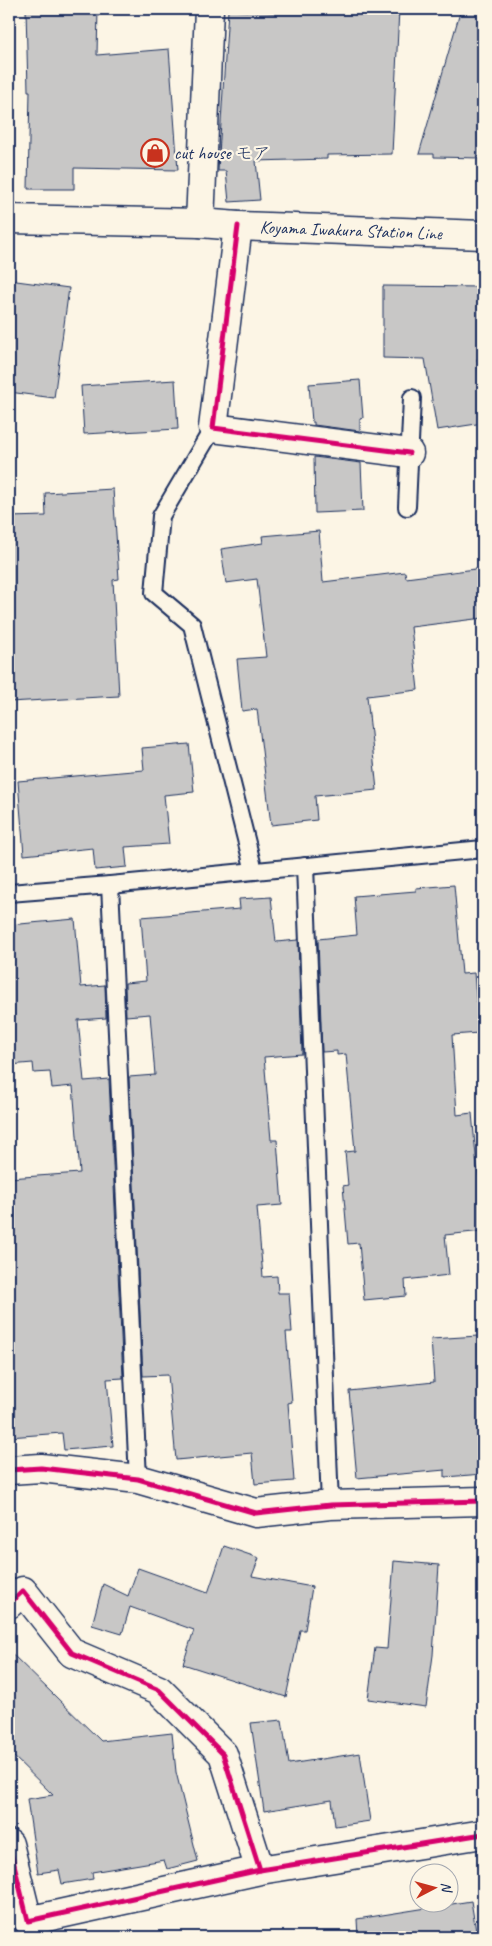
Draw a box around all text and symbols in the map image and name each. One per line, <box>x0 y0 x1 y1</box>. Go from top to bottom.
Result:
shop icon: cut house モア <box>140 138 170 168</box>
place label: cut house モア <box>174 142 271 164</box>
street label: Koyama Iwakura Station Line <box>259 216 443 245</box>
north arrow <box>410 1864 460 1914</box>
text: N <box>438 1881 456 1894</box>

